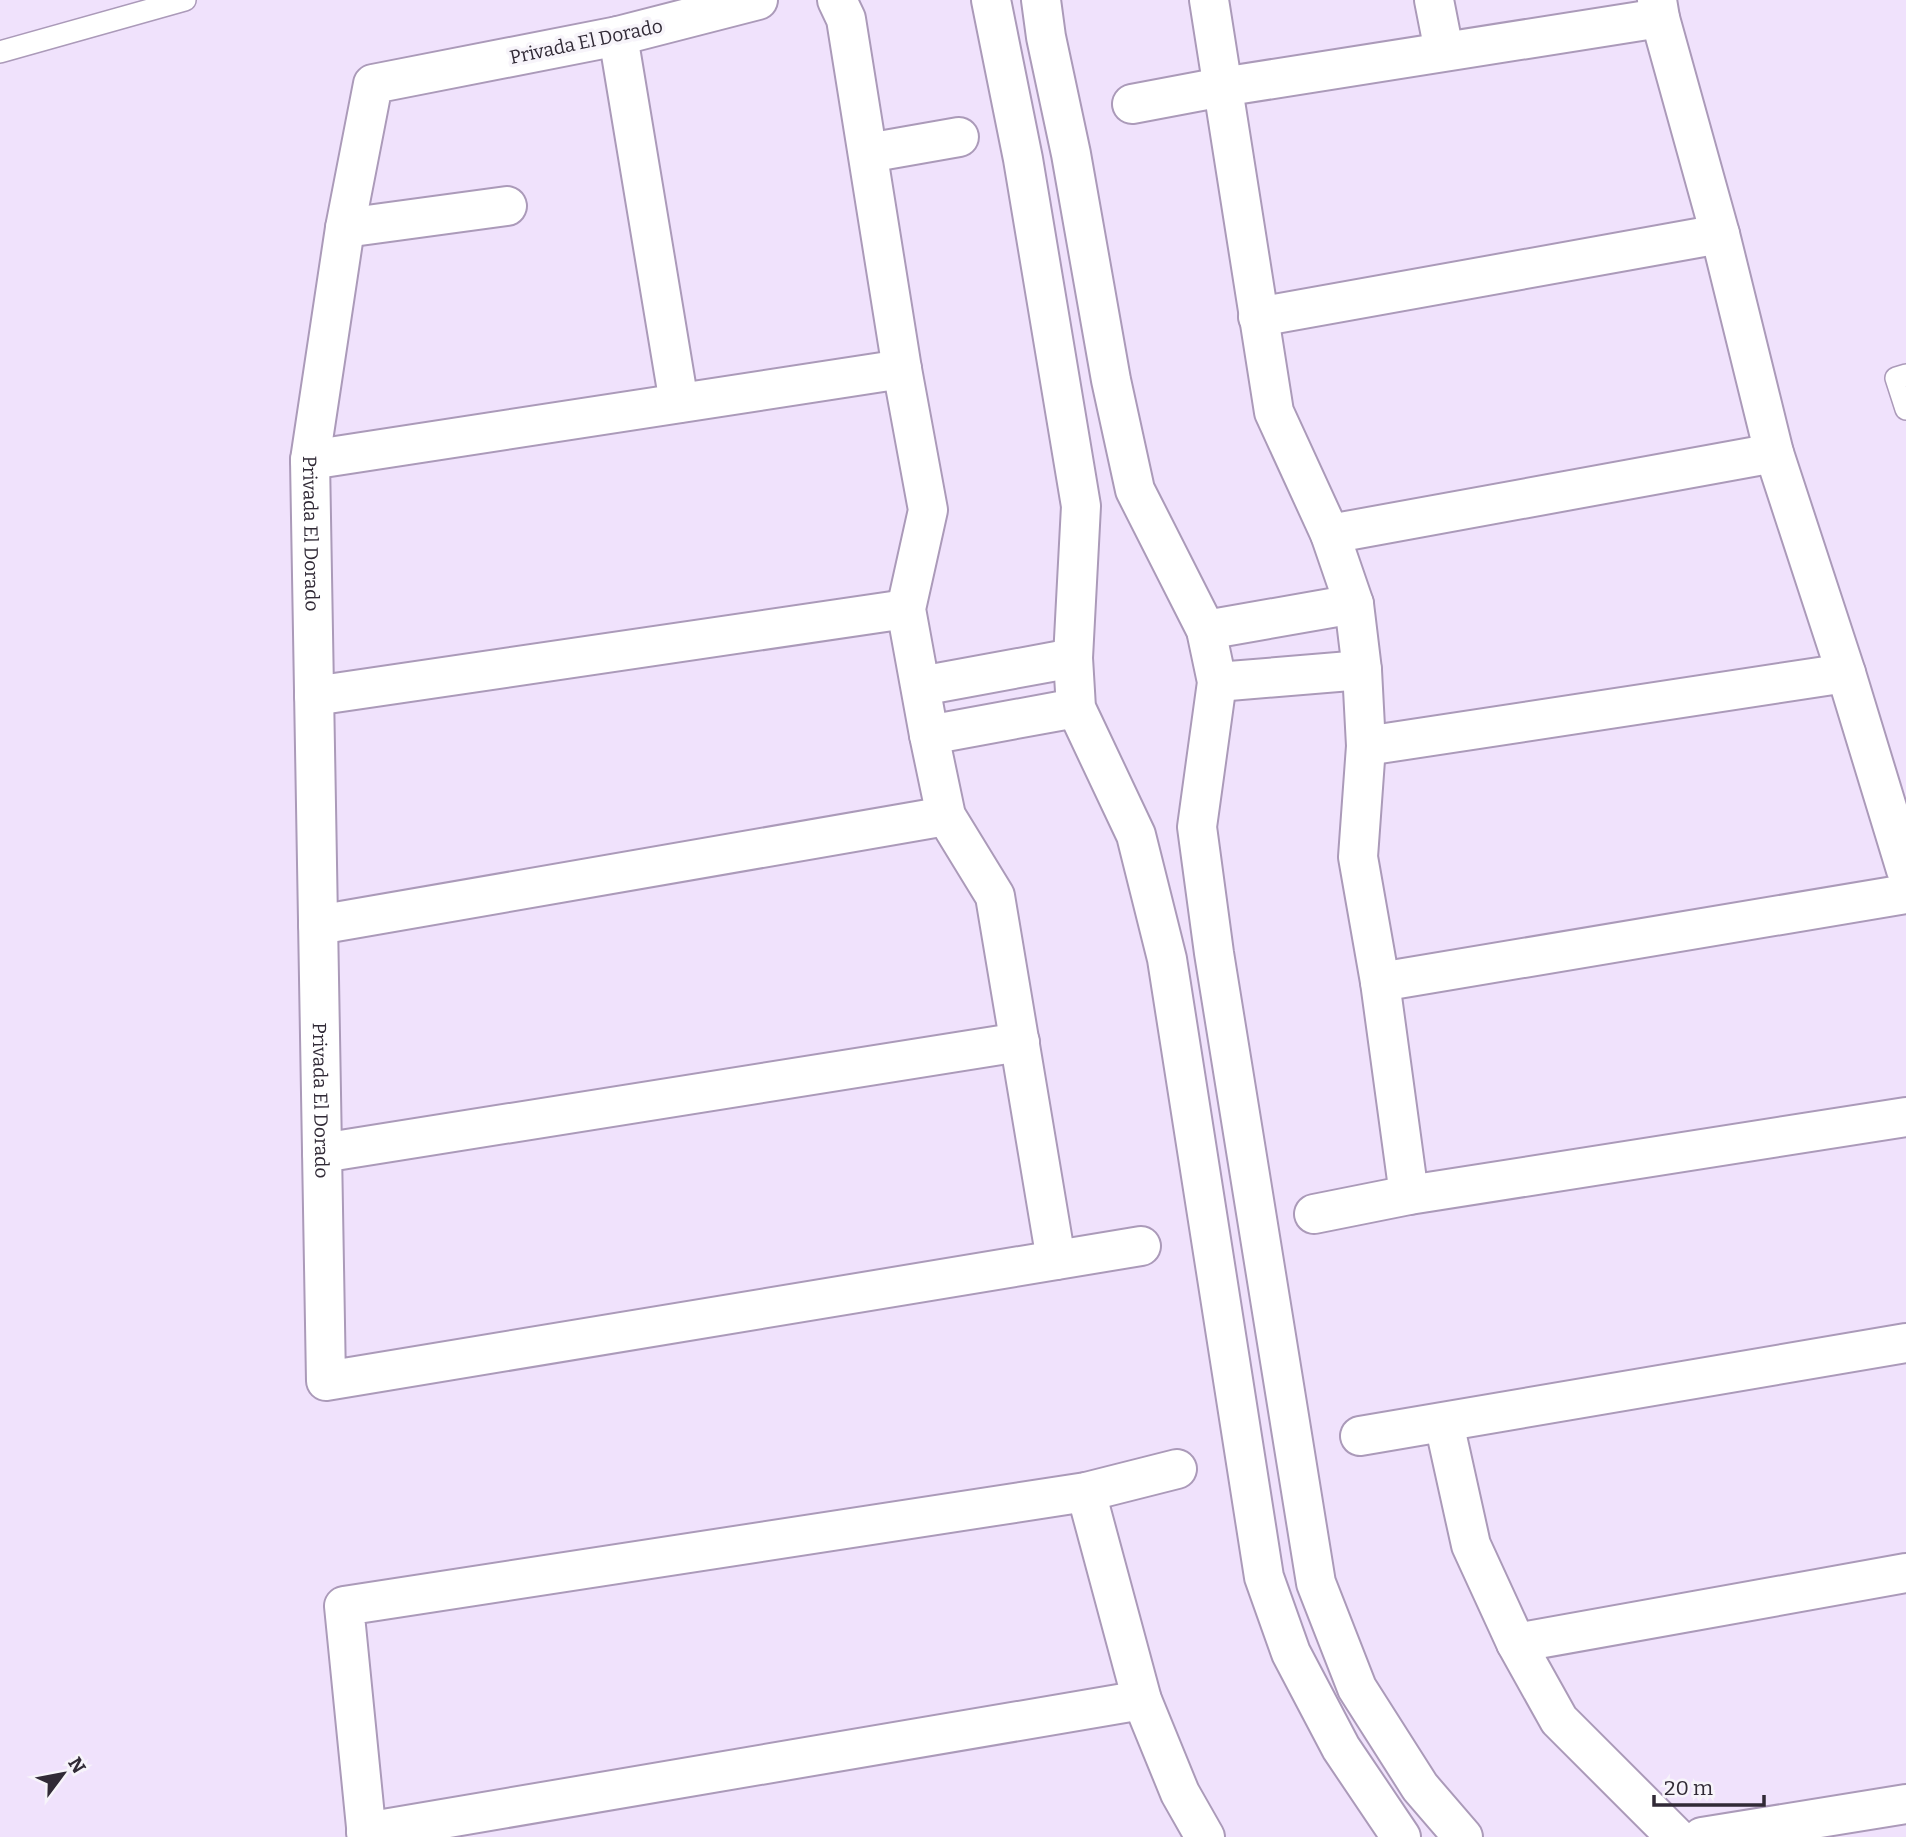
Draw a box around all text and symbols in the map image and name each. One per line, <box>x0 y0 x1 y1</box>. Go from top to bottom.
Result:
street label: Privada El Dorado <box>508 14 665 69</box>
street label: Privada El Dorado <box>298 455 324 612</box>
street label: Privada El Dorado <box>308 1022 333 1179</box>
north arrow <box>28 1739 98 1809</box>
text: N <box>63 1753 91 1778</box>
scale bar <box>1654 1764 1764 1808</box>
text: 20 m <box>1664 1775 1713 1801</box>

